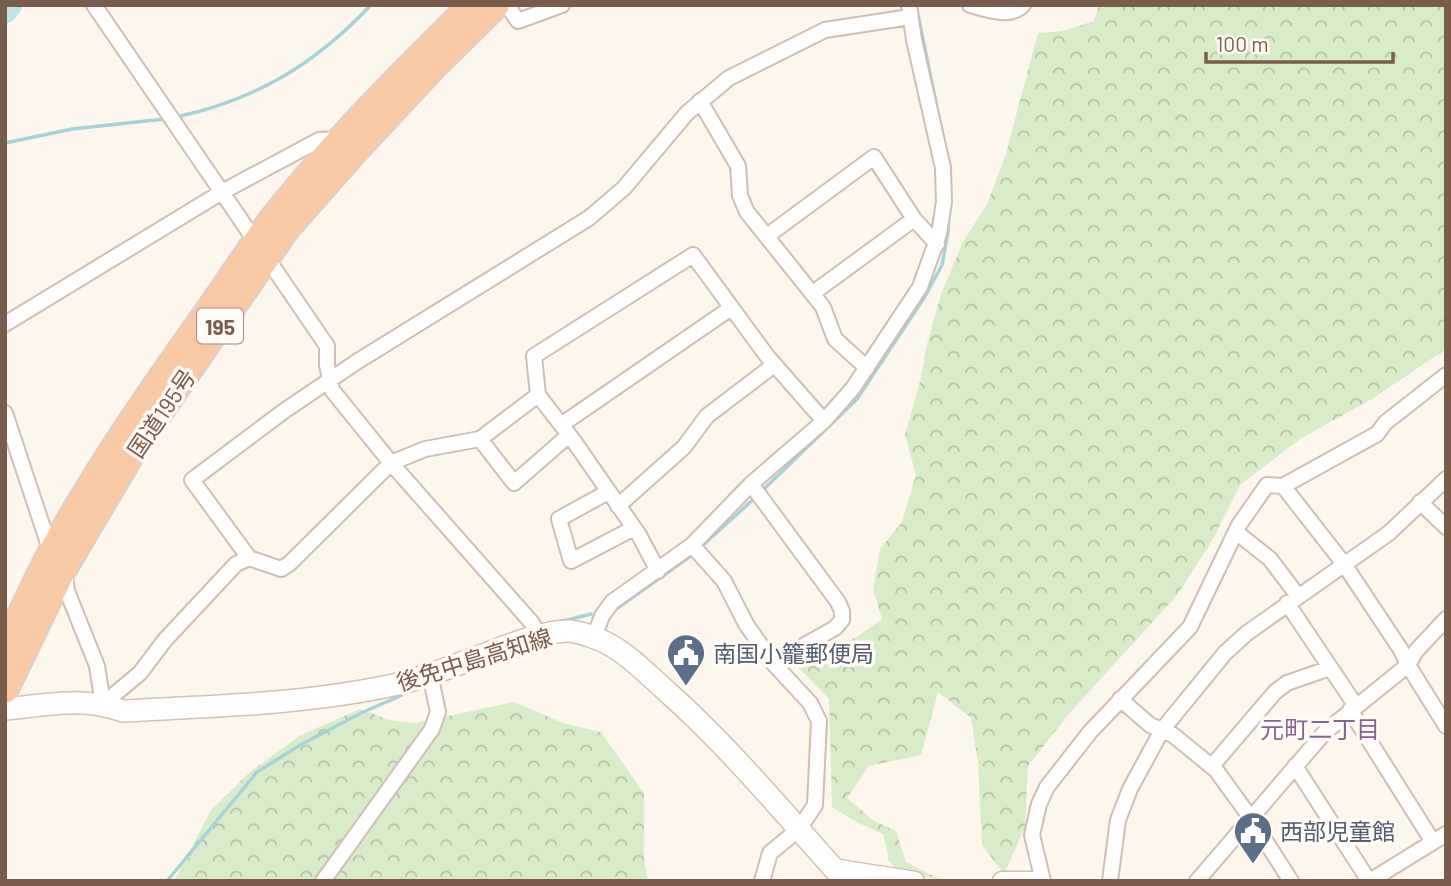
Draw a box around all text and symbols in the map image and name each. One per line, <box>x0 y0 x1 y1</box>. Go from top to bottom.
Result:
scale bar <box>1206 21 1393 65</box>
text: 100 m <box>1216 31 1269 56</box>
road number: 195 <box>197 308 243 344</box>
street label: 国道195号 <box>121 363 201 463</box>
street label: 後免中島高知線 <box>393 622 555 696</box>
public building icon: 南国小籠郵便局 <box>665 632 707 687</box>
place label: 南国小籠郵便局 <box>713 639 874 667</box>
district label: 元町二丁目 <box>1260 714 1380 743</box>
public building icon: 西部児童館 <box>1232 810 1274 865</box>
place label: 西部児童館 <box>1280 817 1395 845</box>

